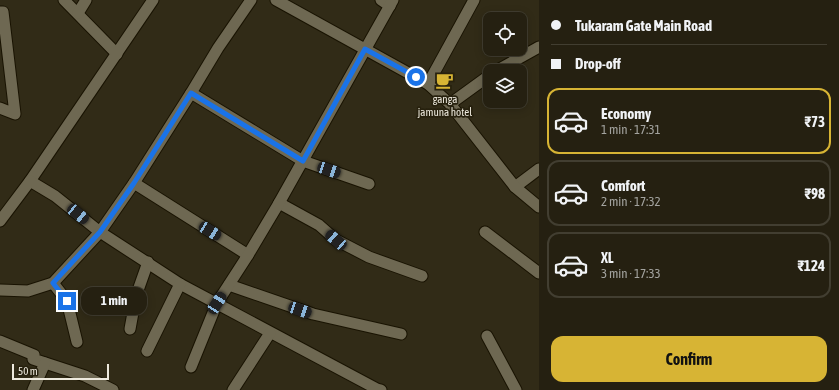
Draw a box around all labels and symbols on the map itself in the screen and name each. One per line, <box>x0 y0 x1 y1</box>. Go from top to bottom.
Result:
route start <box>407 68 425 86</box>
cafe icon: ganga jamuna hotel <box>435 71 455 91</box>
place label: ganga jamuna hotel <box>417 93 472 118</box>
car <box>316 160 342 180</box>
car <box>65 202 91 226</box>
car <box>197 220 223 242</box>
car <box>323 228 349 252</box>
callout: 1 min <box>81 287 147 315</box>
car <box>205 290 229 316</box>
route end <box>58 292 76 310</box>
car <box>287 300 313 320</box>
scale bar <box>12 362 109 381</box>

